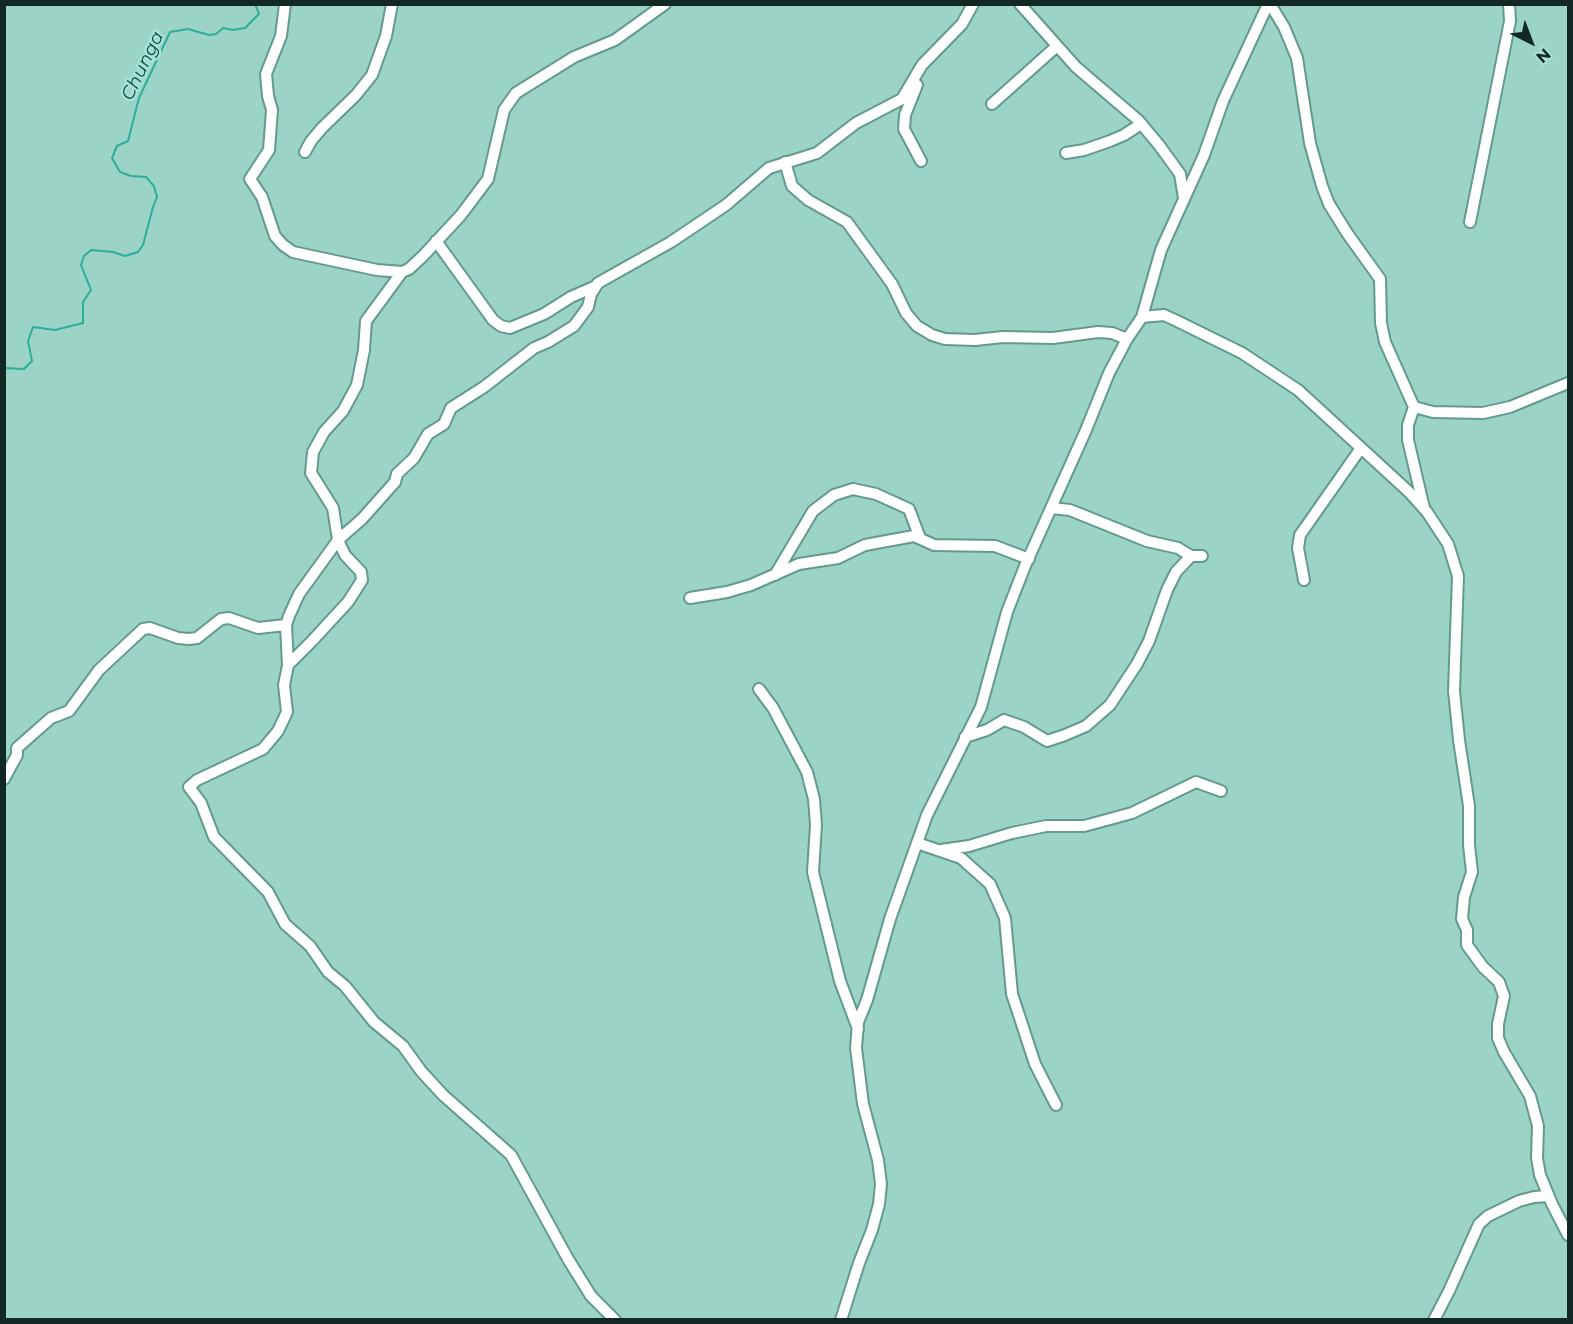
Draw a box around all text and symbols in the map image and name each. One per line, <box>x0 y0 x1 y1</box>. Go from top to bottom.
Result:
north arrow <box>1501 12 1561 72</box>
water label: Chunga <box>117 28 169 104</box>
text: N <box>1532 44 1555 67</box>

